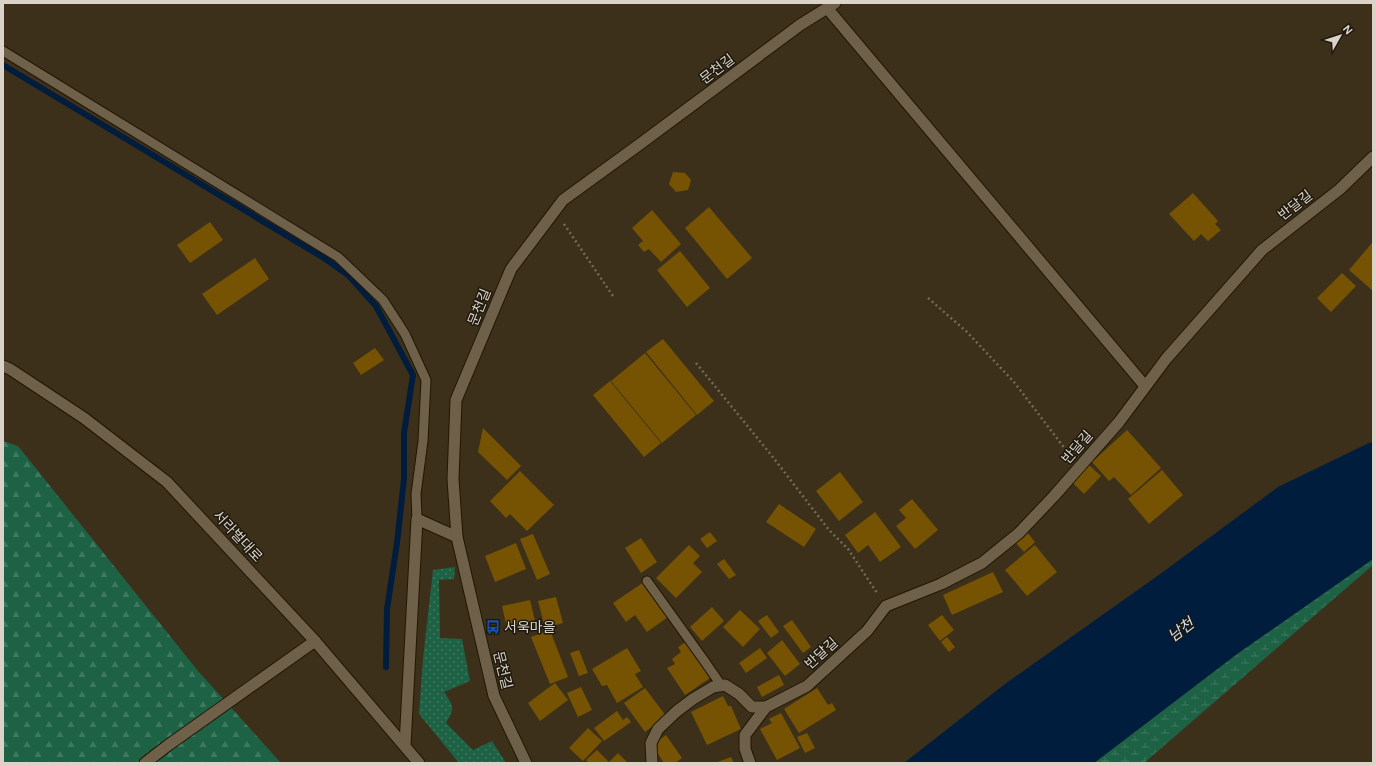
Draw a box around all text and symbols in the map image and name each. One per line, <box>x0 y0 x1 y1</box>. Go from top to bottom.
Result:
north arrow <box>1320 16 1360 56</box>
text: N <box>1340 22 1356 37</box>
street label: 문천길 <box>696 50 738 88</box>
street label: 반달길 <box>1274 186 1316 224</box>
street label: 문천길 <box>463 286 495 328</box>
street label: 반달길 <box>1058 427 1096 467</box>
street label: 서라벌대로 <box>209 506 267 566</box>
water label: 남천 <box>1164 612 1200 646</box>
place label: 서욱마을 <box>504 618 556 636</box>
bus stop icon: 서욱마을 <box>485 619 501 635</box>
street label: 반달길 <box>801 633 841 673</box>
street label: 문천길 <box>490 649 516 691</box>

